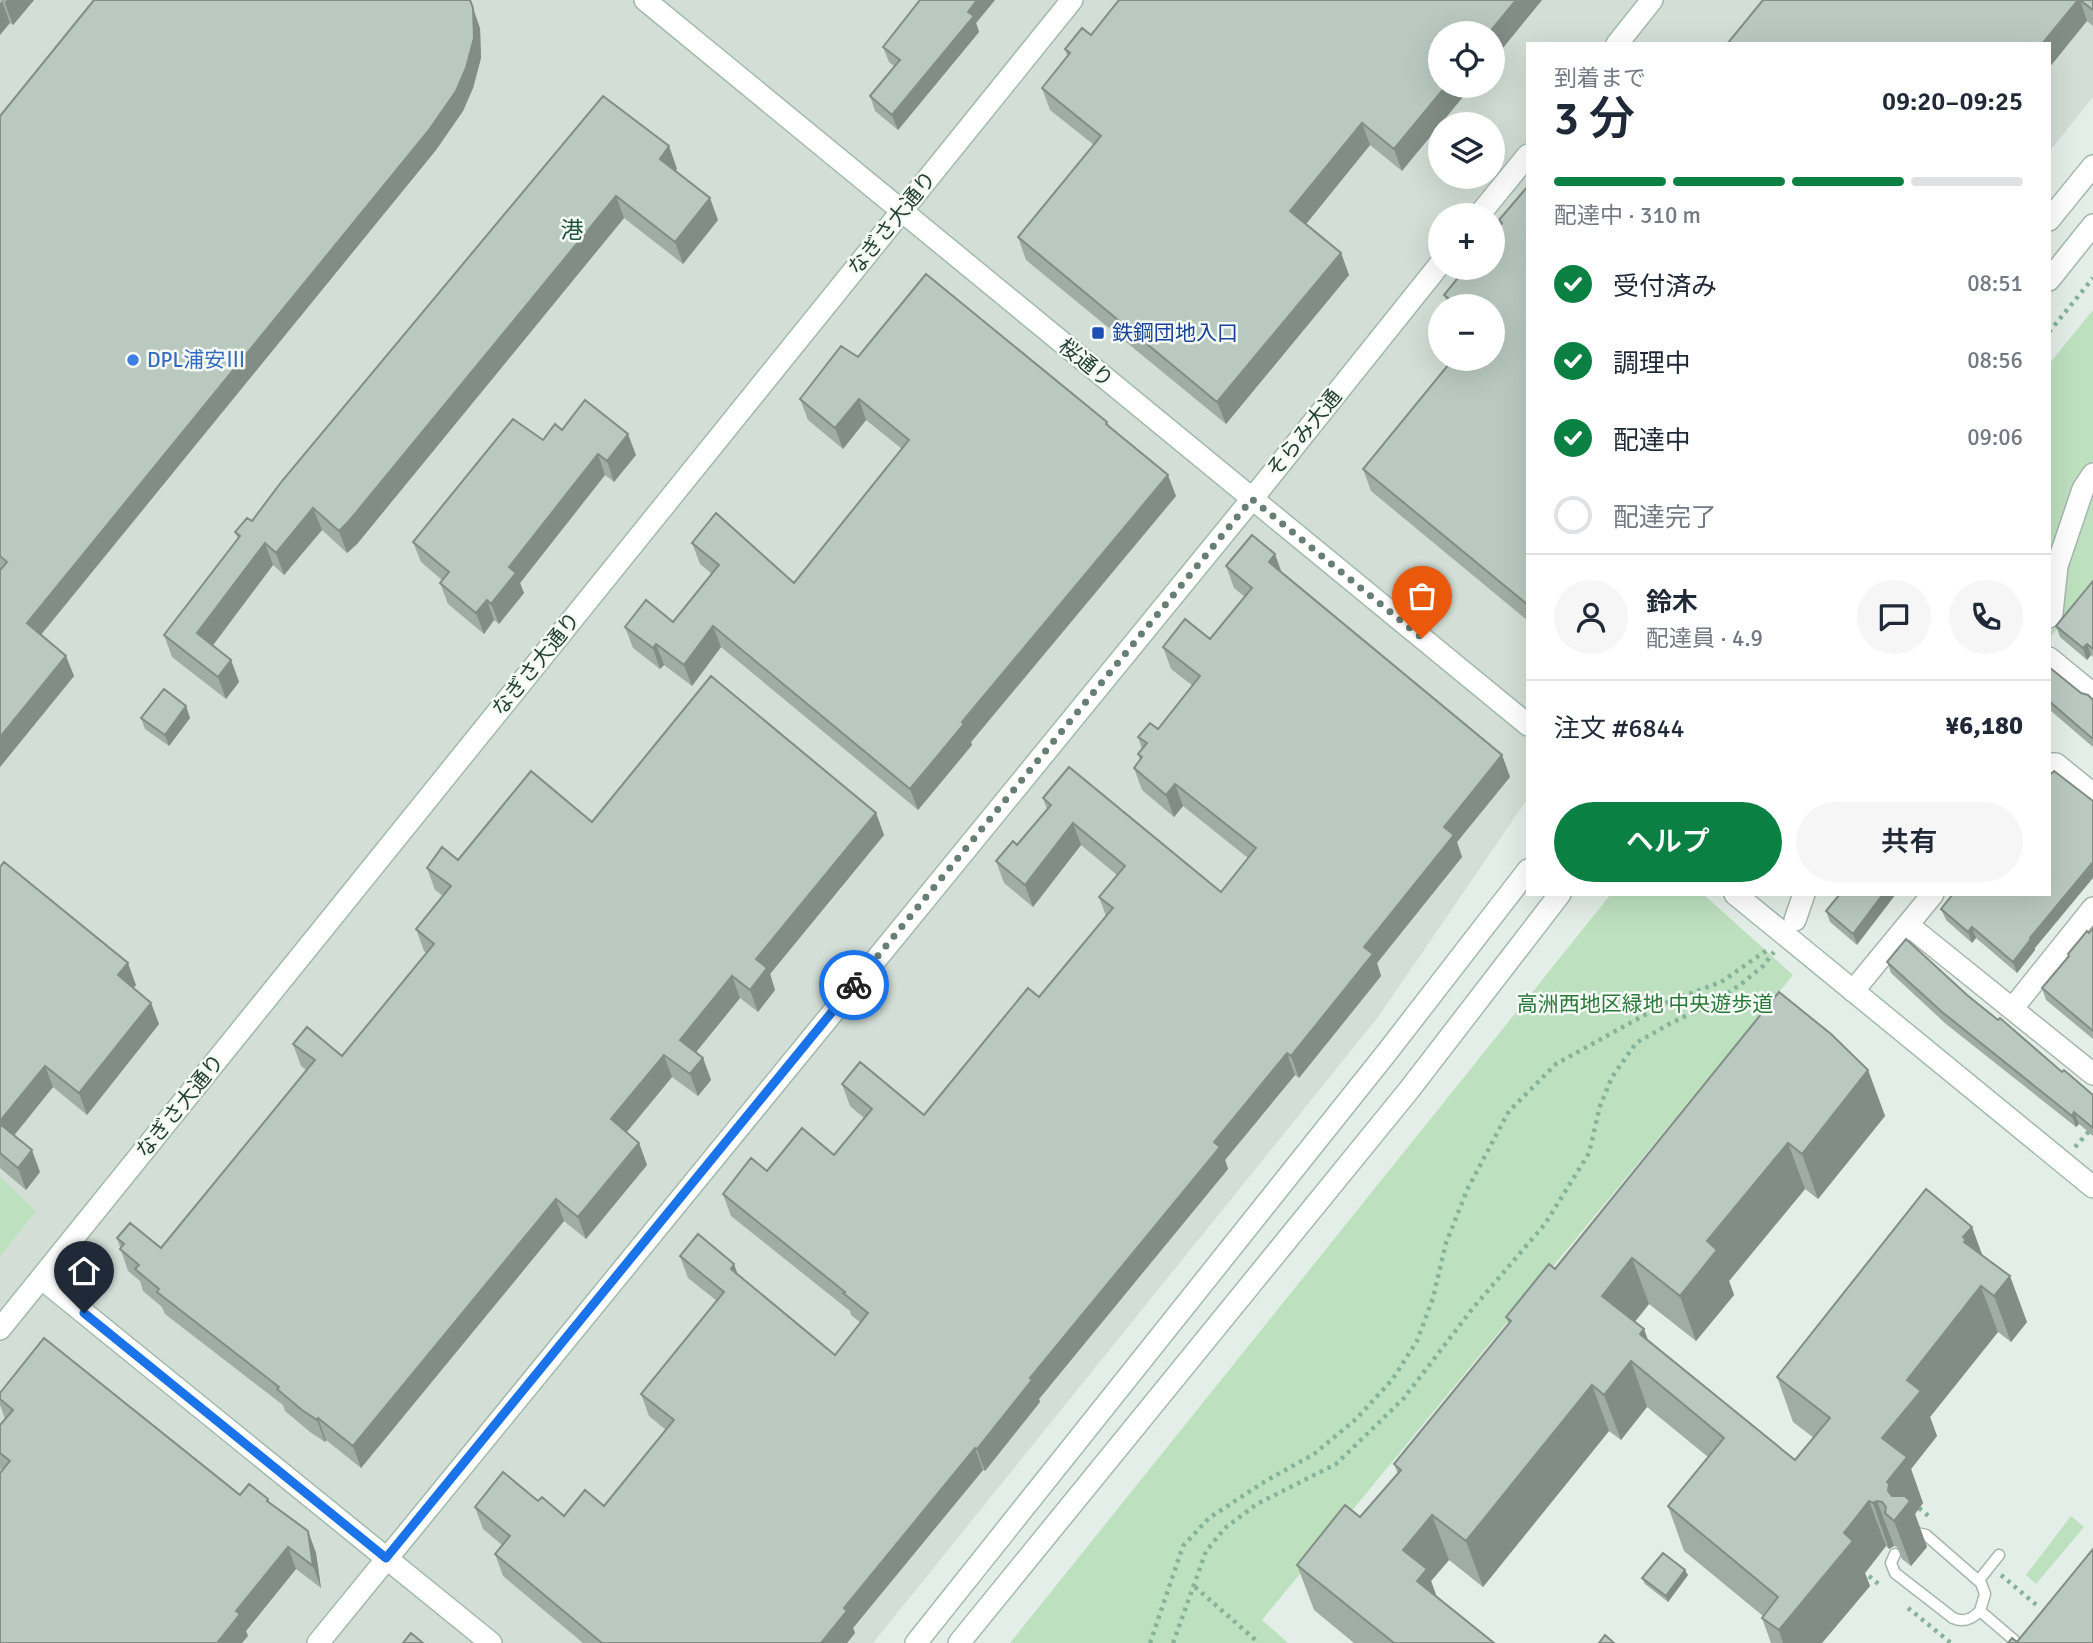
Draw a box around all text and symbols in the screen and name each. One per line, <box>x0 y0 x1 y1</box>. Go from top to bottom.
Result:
map controls <box>1428 21 1505 371</box>
button: locate <box>1428 21 1505 98</box>
text: 到着まで <box>1554 64 1646 93</box>
text: 09:20–09:25 <box>1882 86 2023 118</box>
text: 3 分 <box>1554 91 1635 147</box>
button: layers <box>1428 112 1505 189</box>
street label: なぎさ大通り <box>842 166 942 280</box>
text: 配達中 · 310 m <box>1554 201 1701 230</box>
button: + <box>1428 203 1505 280</box>
district label: 港 <box>561 216 584 245</box>
icon: check <box>1554 265 1592 303</box>
text: 08:51 <box>1967 269 2023 298</box>
text: 受付済み <box>1613 271 1717 303</box>
button: − <box>1428 294 1505 371</box>
place label: 鉄鋼団地入口 <box>1112 320 1238 346</box>
marker: 鉄鋼団地入口 <box>1090 325 1106 341</box>
street label: 桜通り <box>1053 333 1119 393</box>
icon: check <box>1554 342 1592 380</box>
text: 08:56 <box>1967 346 2023 375</box>
place label: DPL浦安Ⅲ <box>147 347 246 373</box>
text: 調理中 <box>1613 348 1691 380</box>
marker: DPL浦安Ⅲ <box>125 352 141 368</box>
street label: そらみ大通 <box>1261 384 1347 482</box>
icon: check <box>1554 419 1592 457</box>
text: 09:06 <box>1967 423 2023 452</box>
text: 配達中 <box>1613 425 1691 457</box>
text: 配達完了 <box>1613 502 1717 534</box>
pin <box>1392 566 1452 638</box>
icon: bag <box>1403 577 1441 615</box>
button: person <box>1554 580 1628 654</box>
button: chat <box>1857 580 1931 654</box>
button: phone <box>1949 580 2023 654</box>
text: 鈴木 <box>1646 587 1698 619</box>
street label: なぎさ大通り <box>486 607 586 721</box>
text: 配達員 · 4.9 <box>1646 624 1763 653</box>
text: ¥6,180 <box>1945 710 2023 742</box>
text: 注文 #6844 <box>1554 713 1685 745</box>
button: ヘルプ <box>1554 802 1782 882</box>
button: 共有 <box>1796 802 2023 882</box>
courier <box>819 950 889 1020</box>
icon: bike <box>835 966 873 1004</box>
park label: 高洲西地区緑地 中央遊歩道 <box>1517 991 1773 1017</box>
street label: なぎさ大通り <box>130 1049 230 1163</box>
pin <box>54 1241 114 1313</box>
icon: home <box>65 1252 103 1290</box>

